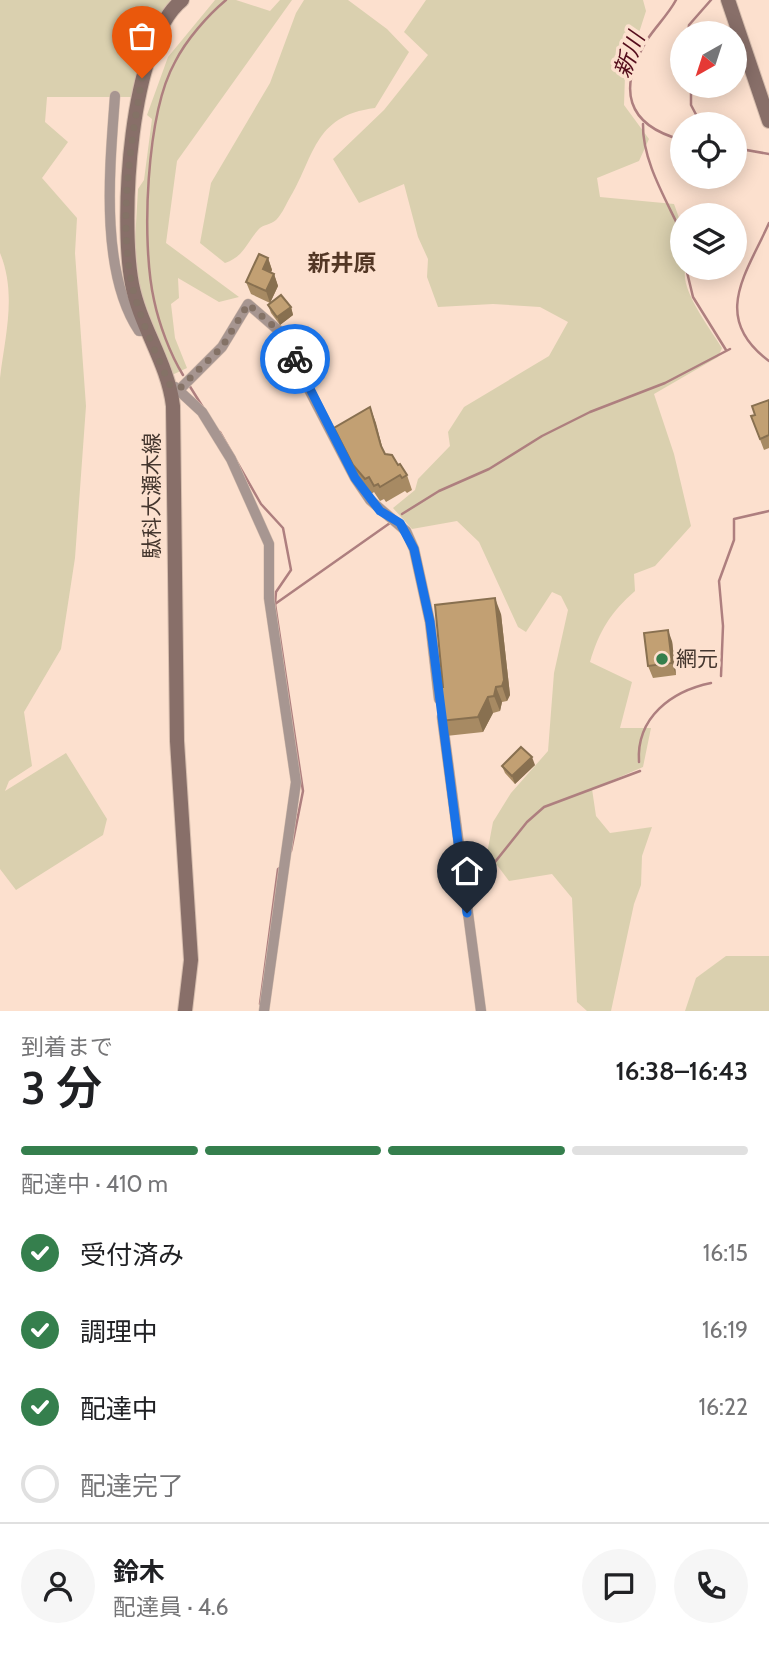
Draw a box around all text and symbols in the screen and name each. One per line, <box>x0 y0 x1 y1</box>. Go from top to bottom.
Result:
pin <box>112 6 172 78</box>
icon: bag <box>123 17 161 55</box>
north arrow <box>670 21 747 98</box>
map controls <box>670 21 747 280</box>
water label: 新川 <box>608 26 651 81</box>
button: locate <box>670 112 747 189</box>
button: layers <box>670 203 747 280</box>
district label: 新井原 <box>308 249 377 277</box>
courier <box>260 324 330 394</box>
icon: bike <box>276 340 314 378</box>
street label: 駄科大瀬木線 <box>139 433 164 559</box>
place label: 網元 <box>676 646 718 671</box>
marker: 網元 <box>654 651 670 667</box>
pin <box>437 841 497 913</box>
icon: home <box>448 852 486 890</box>
text: 到着まで <box>21 1033 113 1061</box>
text: 16:38–16:43 <box>616 1055 748 1087</box>
text: 3 分 <box>21 1060 102 1116</box>
text: 配達中 · 410 m <box>21 1170 168 1198</box>
icon: check <box>21 1234 59 1272</box>
text: 受付済み <box>80 1239 184 1271</box>
text: 16:15 <box>703 1239 748 1267</box>
icon: check <box>21 1311 59 1349</box>
text: 調理中 <box>80 1316 158 1348</box>
text: 16:19 <box>702 1316 748 1344</box>
icon: check <box>21 1388 59 1426</box>
text: 配達中 <box>80 1393 158 1425</box>
text: 16:22 <box>699 1393 748 1421</box>
text: 配達完了 <box>80 1470 184 1502</box>
button: person <box>21 1549 95 1623</box>
button: chat <box>582 1549 656 1623</box>
button: phone <box>674 1549 748 1623</box>
text: 鈴木 <box>113 1556 165 1588</box>
text: 配達員 · 4.6 <box>113 1593 229 1621</box>

